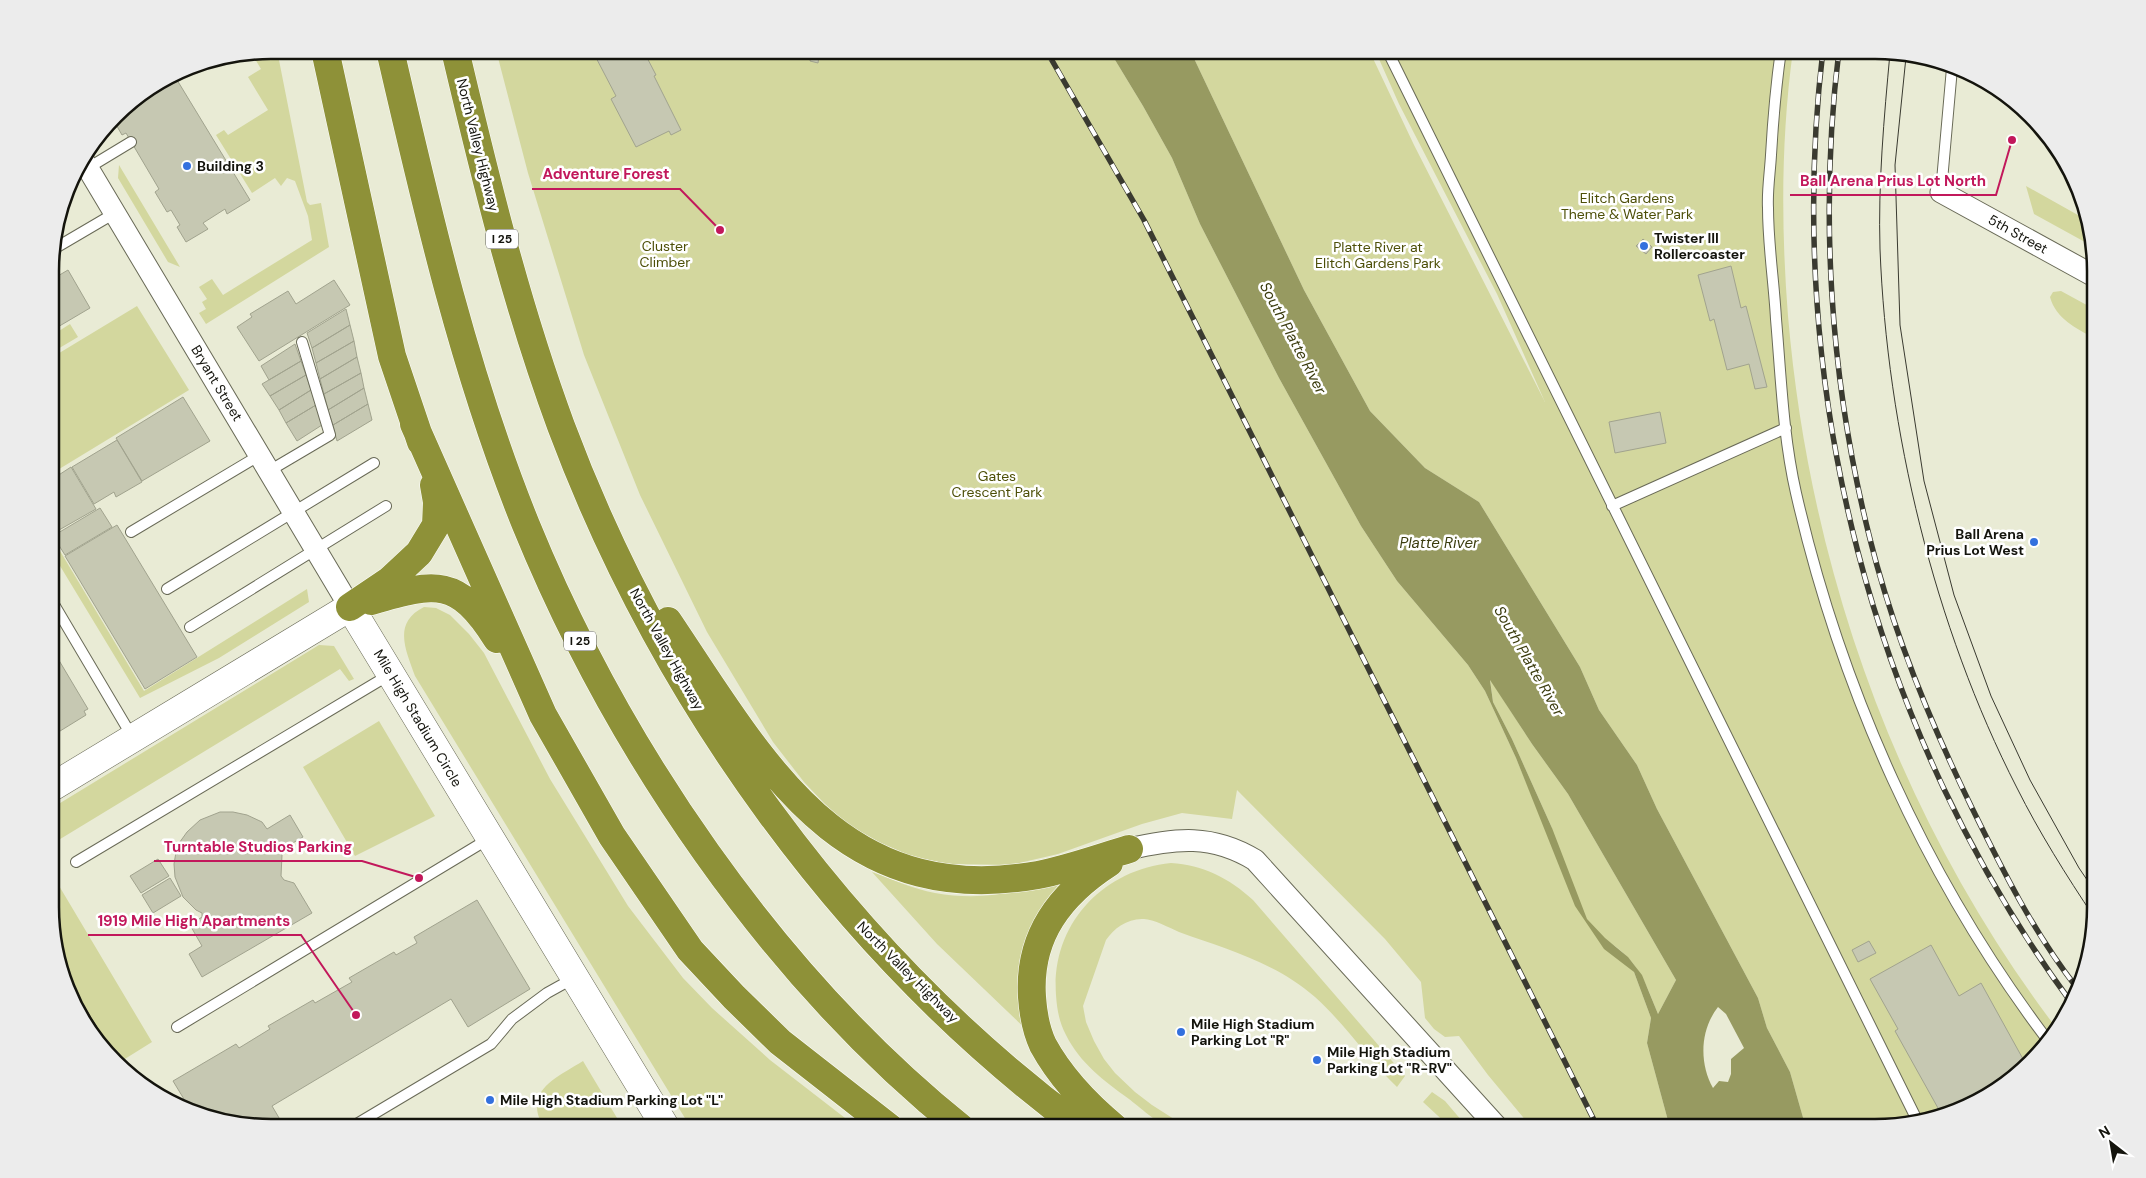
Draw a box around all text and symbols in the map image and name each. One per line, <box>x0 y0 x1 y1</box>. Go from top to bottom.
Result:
street label: North Valley Highway <box>453 77 503 214</box>
place label: Building 3 <box>197 157 264 175</box>
callout: Adventure Forest <box>532 159 680 189</box>
marker: Building 3 <box>181 160 193 172</box>
text: Adventure Forest <box>542 164 670 184</box>
callout: Ball Arena Prius Lot North <box>1790 165 1996 195</box>
text: Ball Arena Prius Lot North <box>1800 171 1986 191</box>
park label: Elitch Gardens Theme & Water Park <box>1561 189 1693 223</box>
street label: 5th Street <box>1985 210 2051 258</box>
place label: Twister III Rollercoaster <box>1654 229 1745 263</box>
road number: I 25 <box>486 230 518 248</box>
park label: Cluster Climber <box>640 237 690 271</box>
park label: Platte River at Elitch Gardens Park <box>1315 238 1441 272</box>
marker: Twister III Rollercoaster <box>1638 240 1650 252</box>
water label: South Platte River <box>1255 279 1331 398</box>
street label: Bryant Street <box>187 342 247 424</box>
park label: Gates Crescent Park <box>952 467 1042 501</box>
place label: Ball Arena Prius Lot West <box>1926 525 2024 559</box>
water label: Platte River <box>1399 533 1479 553</box>
marker: Ball Arena Prius Lot West <box>2028 536 2040 548</box>
street label: North Valley Highway <box>626 585 708 713</box>
water label: South Platte River <box>1489 602 1569 720</box>
road number: I 25 <box>564 631 596 650</box>
street label: Mile High Stadium Circle <box>370 646 466 790</box>
callout: Turntable Studios Parking <box>154 831 362 861</box>
text: Turntable Studios Parking <box>164 837 352 857</box>
callout: 1919 Mile High Apartments <box>88 905 301 935</box>
text: 1919 Mile High Apartments <box>98 911 290 931</box>
street label: North Valley Highway <box>853 917 963 1027</box>
place label: Mile High Stadium Parking Lot "R" <box>1191 1015 1314 1049</box>
marker: Mile High Stadium Parking Lot "R" <box>1175 1026 1187 1038</box>
place label: Mile High Stadium Parking Lot "R-RV" <box>1327 1043 1452 1077</box>
marker: Mile High Stadium Parking Lot "R-RV" <box>1311 1054 1323 1066</box>
place label: Mile High Stadium Parking Lot "L" <box>500 1091 723 1109</box>
marker: Mile High Stadium Parking Lot "L" <box>484 1094 496 1106</box>
north arrow <box>2086 1118 2136 1168</box>
text: N <box>2095 1122 2113 1142</box>

